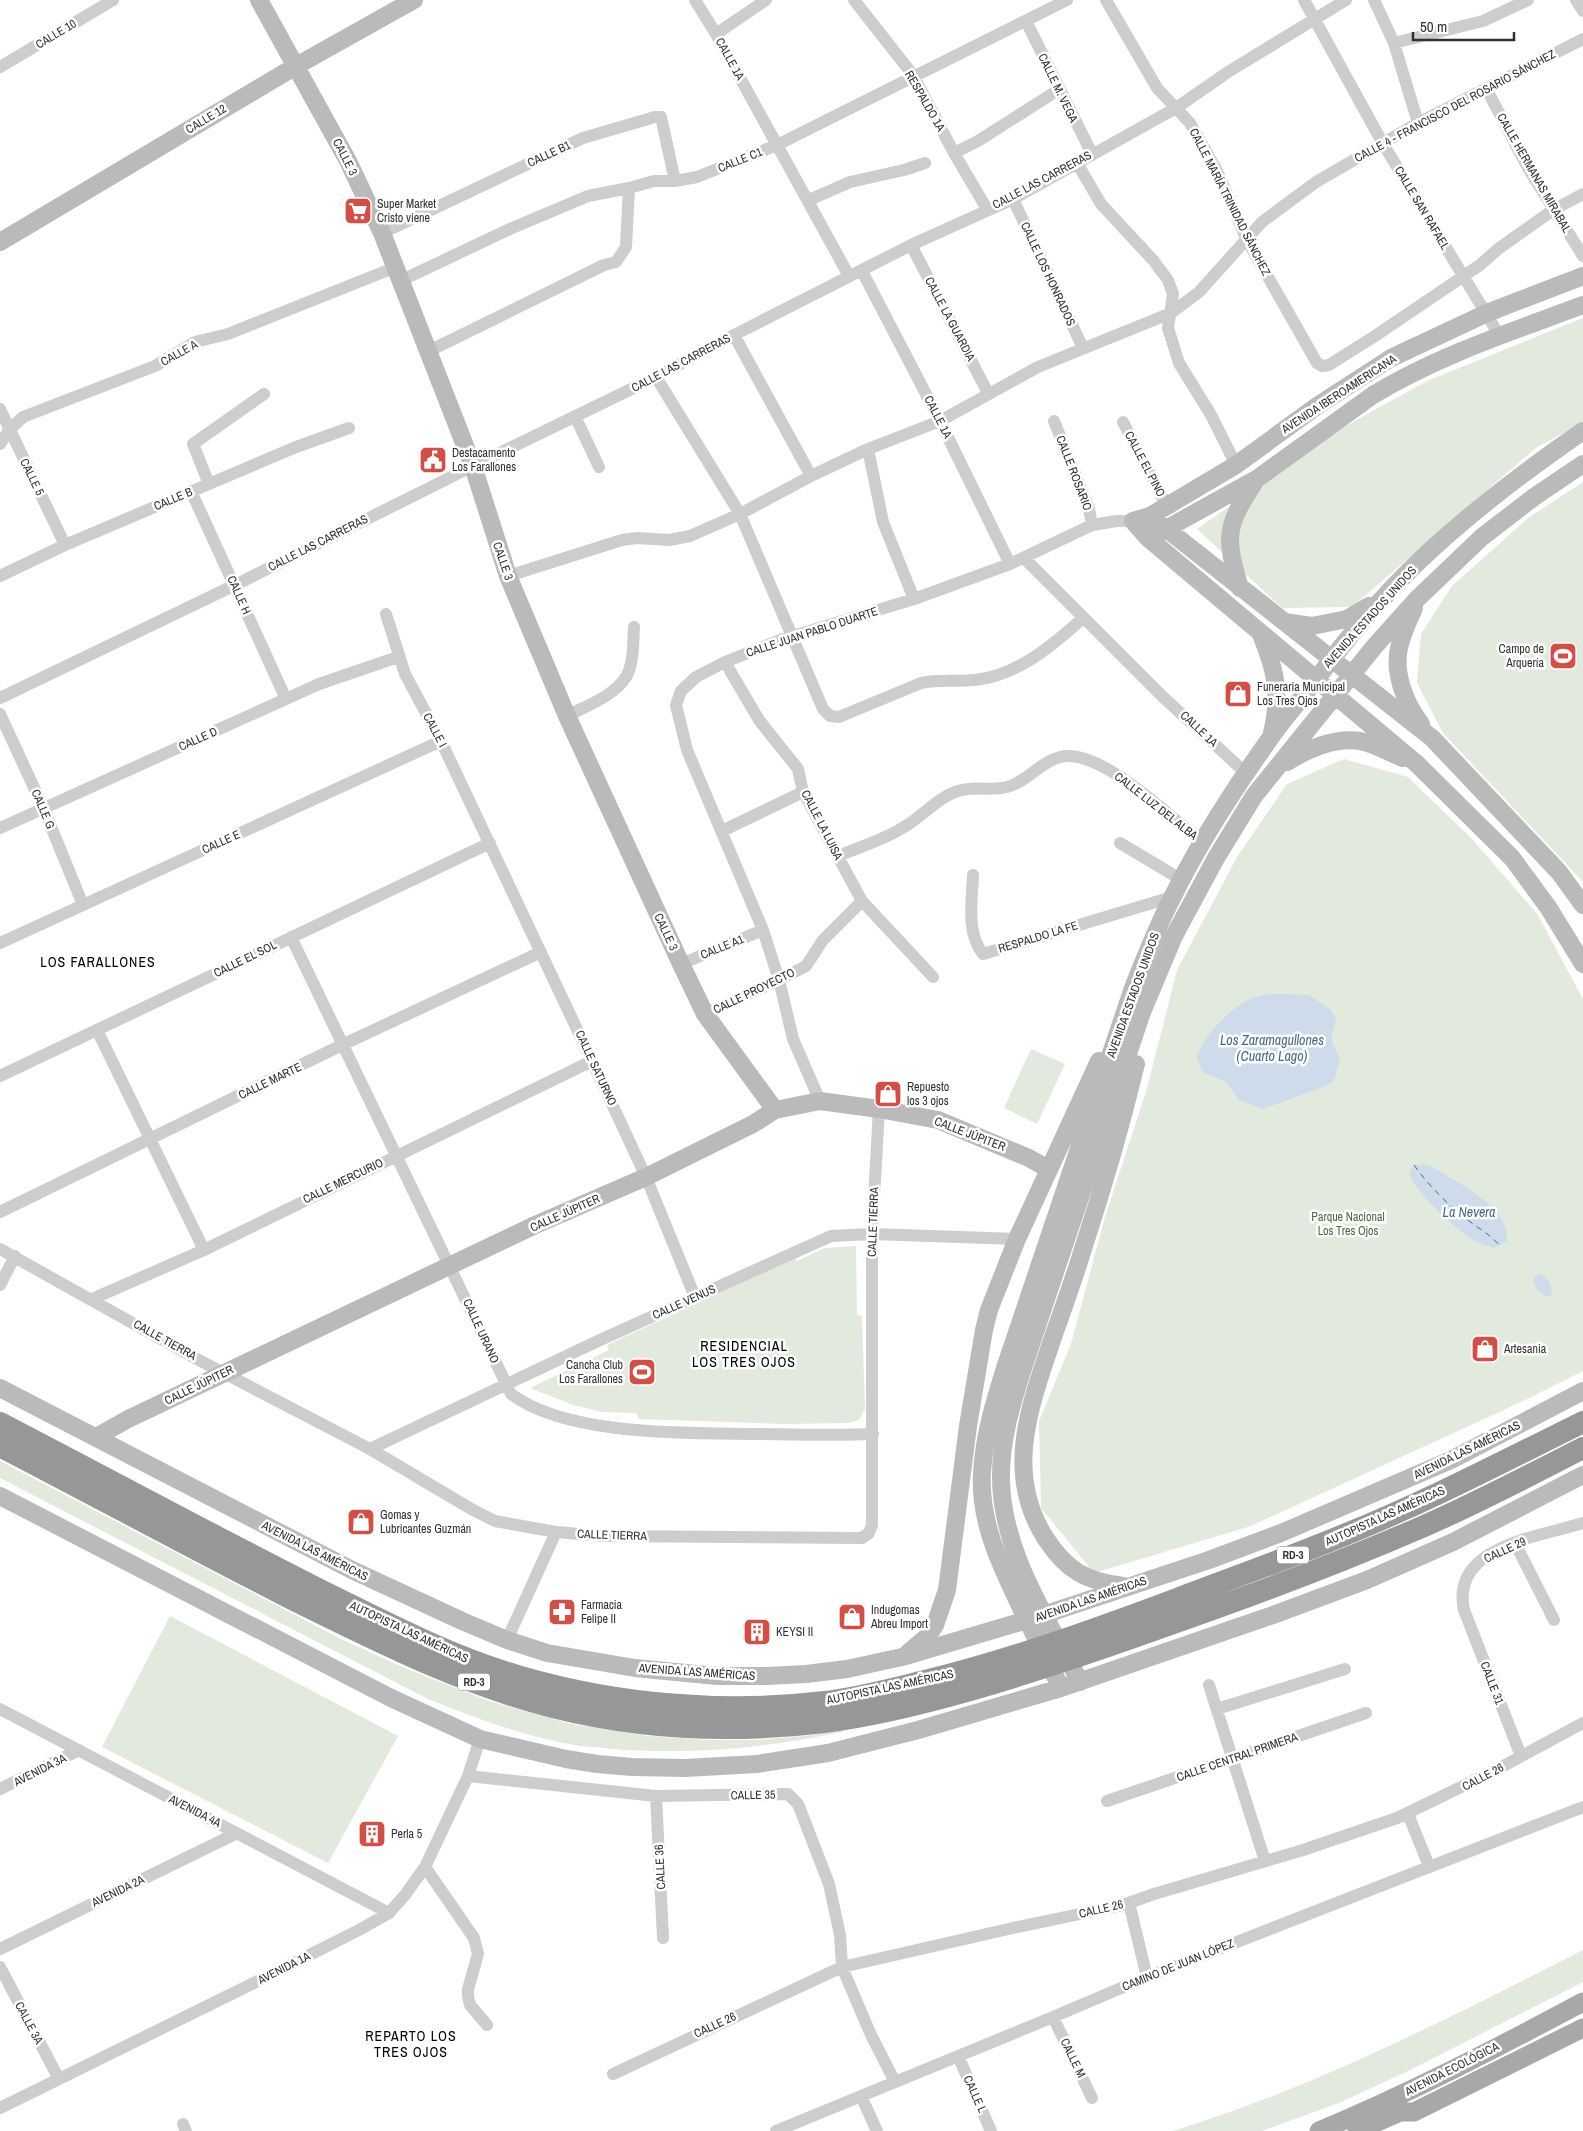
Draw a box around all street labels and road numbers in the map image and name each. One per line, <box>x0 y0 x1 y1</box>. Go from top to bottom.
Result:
street label: CALLE 10 <box>33 16 79 52</box>
street label: CALLE 1A <box>712 35 748 83</box>
street label: CALLE 4 - FRANCISCO DEL ROSARIO SÁNCHEZ <box>1352 46 1558 166</box>
street label: CALLE M. VEGA <box>1034 51 1082 126</box>
street label: RESPALDO 1A <box>901 68 949 135</box>
street label: CALLE 12 <box>183 101 229 137</box>
street label: CALLE HERMANAS MIRABAL <box>1493 110 1575 236</box>
street label: CALLE MARÍA TRINIDAD SÁNCHEZ <box>1186 126 1274 278</box>
street label: CALLE 3 <box>329 136 361 178</box>
street label: CALLE B1 <box>525 137 574 171</box>
street label: CALLE C1 <box>715 144 765 176</box>
street label: CALLE LAS CARRERAS <box>990 147 1095 213</box>
street label: CALLE SAN RAFAEL <box>1391 163 1453 253</box>
street label: CALLE LOS HONRADOS <box>1017 219 1079 329</box>
street label: CALLE LA GUARDIA <box>921 274 979 364</box>
street label: CALLE LAS CARRERAS <box>629 330 734 396</box>
street label: CALLE A <box>158 336 201 370</box>
street label: AVENIDA IBEROAMERICANA <box>1278 351 1400 438</box>
street label: CALLE 1A <box>920 393 956 441</box>
street label: CALLE EL PINO <box>1121 428 1169 500</box>
street label: CALLE ROSARIO <box>1052 433 1096 513</box>
street label: CALLE 5 <box>16 456 48 499</box>
street label: CALLE B <box>151 484 195 514</box>
street label: CALLE LAS CARRERAS <box>265 511 371 575</box>
street label: CALLE 3 <box>489 540 517 582</box>
street label: AVENIDA ESTADOS UNIDOS <box>1319 562 1420 672</box>
street label: CALLE H <box>223 573 255 617</box>
street label: CALLE JUAN PABLO DUARTE <box>744 603 880 661</box>
street label: CALLE 1A <box>1177 707 1222 751</box>
street label: CALLE I <box>419 710 451 750</box>
street label: CALLE D <box>176 723 220 755</box>
street label: CALLE LUZ DEL ALBA <box>1111 768 1201 844</box>
street label: CALLE G <box>28 787 58 831</box>
street label: CALLE LA LUISA <box>797 787 847 863</box>
street label: CALLE E <box>199 826 243 858</box>
street label: CALLE 3 <box>650 911 682 953</box>
street label: RESPALDO LA FE <box>996 917 1080 957</box>
street label: AVENIDA ESTADOS UNIDOS <box>1103 930 1163 1061</box>
street label: CALLE A1 <box>698 931 747 963</box>
street label: CALLE EL SOL <box>211 937 280 981</box>
street label: CALLE PROYECTO <box>711 964 798 1018</box>
street label: CALLE SATURNO <box>572 1028 621 1109</box>
street label: CALLE MARTE <box>236 1059 304 1103</box>
street label: CALLE JÚPITER <box>932 1113 1008 1155</box>
street label: CALLE MERCURIO <box>300 1154 386 1207</box>
street label: CALLE TIERRA <box>864 1186 882 1257</box>
street label: CALLE JÚPITER <box>528 1190 602 1236</box>
street label: CALLE VENUS <box>650 1281 719 1323</box>
street label: CALLE URANO <box>459 1296 503 1366</box>
street label: CALLE TIERRA <box>131 1316 200 1364</box>
street label: CALLE JÚPITER <box>162 1361 236 1409</box>
street label: AVENIDA LAS AMÉRICAS <box>1410 1417 1523 1483</box>
street label: AUTOPISTA LAS AMÉRICAS <box>1322 1482 1448 1550</box>
street label: AVENIDA LAS AMÉRICAS <box>258 1517 371 1585</box>
street label: CALLE TIERRA <box>577 1526 648 1544</box>
street label: CALLE 29 <box>1481 1533 1529 1567</box>
road number: RD-3 <box>1277 1546 1309 1564</box>
street label: AVENIDA LAS AMÉRICAS <box>1032 1572 1149 1626</box>
street label: AUTOPISTA LAS AMÉRICAS <box>346 1597 471 1667</box>
street label: CALLE 31 <box>1476 1659 1508 1707</box>
street label: AVENIDA LAS AMÉRICAS <box>637 1660 756 1684</box>
street label: AUTOPISTA LAS AMÉRICAS <box>824 1666 955 1708</box>
road number: RD-3 <box>458 1674 490 1690</box>
street label: CALLE CENTRAL PRIMERA <box>1174 1729 1300 1785</box>
street label: AVENIDA 3A <box>10 1750 69 1790</box>
street label: CALLE 26 <box>1459 1759 1507 1795</box>
street label: CALLE 35 <box>730 1787 776 1803</box>
street label: AVENIDA 4A <box>165 1791 224 1831</box>
street label: CALLE 36 <box>651 1844 669 1890</box>
street label: AVENIDA 2A <box>88 1871 147 1911</box>
street label: CALLE 26 <box>1077 1896 1125 1922</box>
street label: CAMINO DE JUAN LÓPEZ <box>1120 1935 1236 1995</box>
street label: AVENIDA 1A <box>254 1948 313 1988</box>
street label: CALLE 3A <box>11 1999 47 2047</box>
street label: CALLE 26 <box>691 2008 739 2042</box>
street label: CALLE M <box>1057 2036 1089 2080</box>
street label: AVENIDA ECOLÓGICA <box>1401 2038 1502 2100</box>
street label: CALLE L <box>960 2073 991 2116</box>

